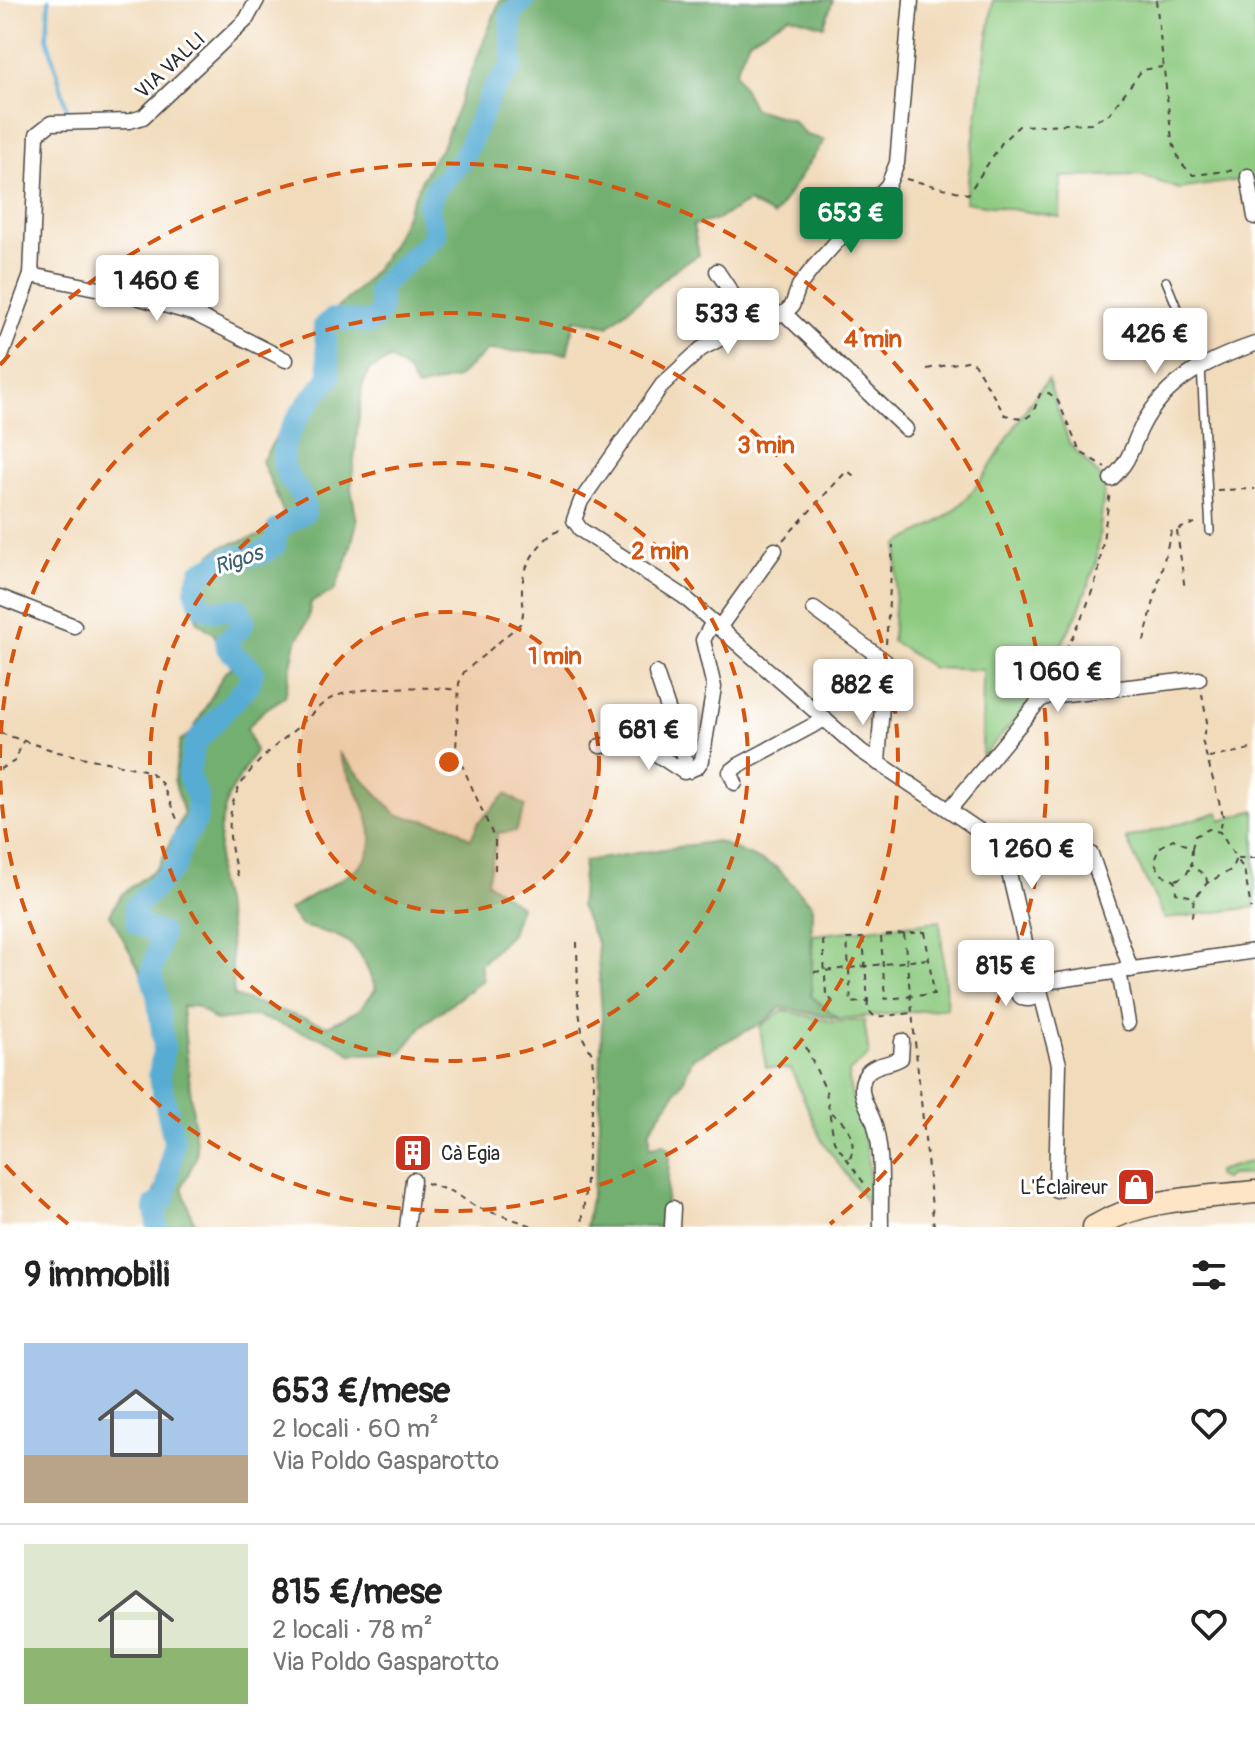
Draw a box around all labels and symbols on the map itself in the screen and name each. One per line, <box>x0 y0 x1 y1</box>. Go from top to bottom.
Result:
street label: VIA VALLI <box>130 27 211 104</box>
pin: 653 € <box>795 187 907 255</box>
pin: 1 460 € <box>83 255 231 323</box>
pin: 533 € <box>672 288 784 356</box>
pin: 426 € <box>1099 308 1211 376</box>
text: 4 min <box>844 325 902 354</box>
text: 3 min <box>737 431 795 460</box>
text: 2 min <box>631 537 689 566</box>
water label: Rigos <box>210 538 268 581</box>
text: 1 min <box>528 642 582 671</box>
pin: 1 060 € <box>984 646 1132 714</box>
pin: 882 € <box>807 659 919 727</box>
pin: 681 € <box>593 704 705 772</box>
centre of rings <box>435 748 463 776</box>
pin: 1 260 € <box>958 823 1106 891</box>
pin: 815 € <box>950 940 1062 1008</box>
building icon: Cà Egia <box>392 1132 434 1174</box>
place label: Cà Egia <box>441 1141 500 1166</box>
shop icon: L'Éclaireur <box>1115 1166 1157 1208</box>
place label: L'Éclaireur <box>1020 1175 1108 1200</box>

